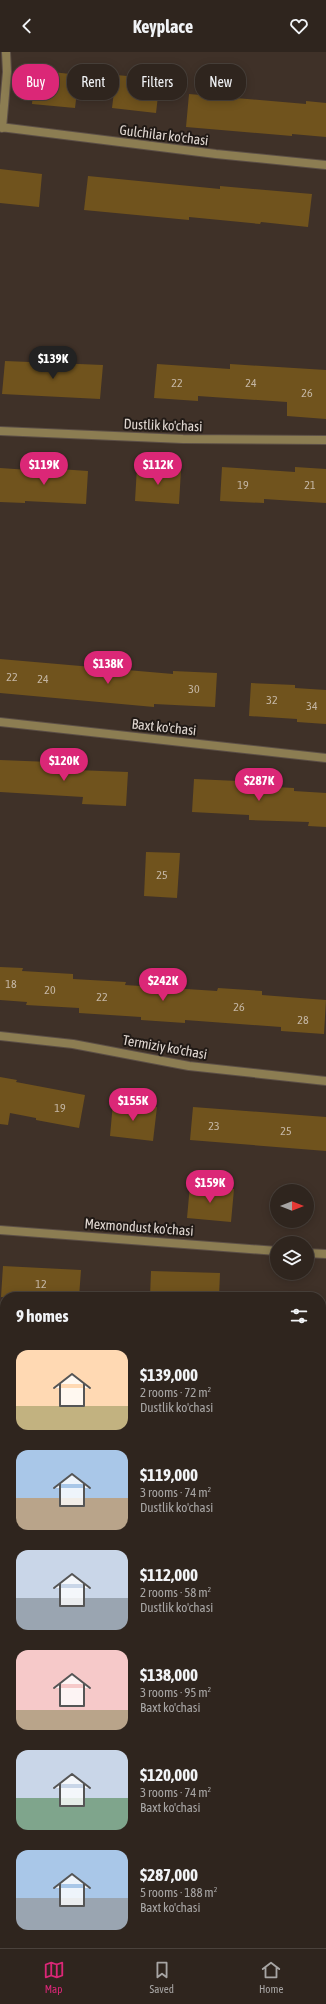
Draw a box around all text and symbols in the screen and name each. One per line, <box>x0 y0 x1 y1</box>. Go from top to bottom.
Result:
icon: back <box>16 15 38 37</box>
icon: heart <box>288 15 310 37</box>
text: Keyplace <box>133 16 193 37</box>
chip: Buy <box>12 64 59 100</box>
chip: Rent <box>67 64 119 100</box>
chip: Filters <box>127 64 187 100</box>
chip: New <box>195 64 246 100</box>
street label: Gulchilar ko'chasi <box>119 122 209 148</box>
pin: $139K <box>25 346 81 380</box>
text: $139K <box>38 351 68 366</box>
house number: 22 <box>171 376 183 390</box>
house number: 24 <box>245 376 257 390</box>
house number: 26 <box>301 386 313 400</box>
street label: Dustlik ko'chasi <box>123 416 203 434</box>
pin: $119K <box>16 452 72 486</box>
pin: $112K <box>130 452 186 486</box>
text: $119K <box>29 457 59 472</box>
text: $112K <box>143 457 173 472</box>
house number: 19 <box>237 478 249 492</box>
house number: 21 <box>304 478 316 492</box>
pin: $138K <box>80 651 136 685</box>
text: $138K <box>93 656 123 671</box>
house number: 22 <box>6 670 18 684</box>
house number: 24 <box>37 672 49 686</box>
house number: 30 <box>188 682 200 696</box>
house number: 32 <box>266 693 278 707</box>
house number: 34 <box>306 699 318 713</box>
street label: Baxt ko'chasi <box>131 716 197 738</box>
pin: $120K <box>36 748 92 782</box>
text: $120K <box>49 753 79 768</box>
pin: $287K <box>231 768 287 802</box>
text: $287K <box>244 773 274 788</box>
house number: 25 <box>156 868 168 882</box>
pin: $242K <box>135 968 191 1002</box>
text: $242K <box>148 973 178 988</box>
house number: 18 <box>5 977 17 991</box>
house number: 20 <box>44 983 56 997</box>
house number: 22 <box>96 990 108 1004</box>
house number: 26 <box>233 1000 245 1014</box>
house number: 28 <box>297 1013 309 1027</box>
street label: Termiziy ko'chasi <box>122 1032 208 1062</box>
pin: $155K <box>105 1088 161 1122</box>
text: $155K <box>118 1093 148 1108</box>
house number: 19 <box>54 1101 66 1115</box>
house number: 23 <box>208 1119 220 1133</box>
house number: 25 <box>280 1124 292 1138</box>
pin: $159K <box>182 1170 238 1204</box>
text: $159K <box>195 1175 225 1190</box>
north arrow <box>270 1184 314 1228</box>
map controls <box>270 1184 314 1280</box>
street label: Mexmondust ko'chasi <box>84 1215 194 1239</box>
button: layers <box>270 1236 314 1280</box>
house number: 12 <box>35 1277 47 1291</box>
icon: filters <box>288 1305 310 1327</box>
text: 9 homes <box>16 1306 69 1326</box>
text: $139,000 <box>140 1365 198 1385</box>
icon: home <box>48 1366 96 1414</box>
text: 2 rooms · 72 m² <box>140 1385 211 1400</box>
text: Dustlik ko'chasi <box>140 1400 213 1415</box>
text: $119,000 <box>140 1465 198 1485</box>
icon: home <box>48 1466 96 1514</box>
text: 3 rooms · 74 m² <box>140 1485 211 1500</box>
text: Dustlik ko'chasi <box>140 1500 213 1515</box>
text: $112,000 <box>140 1565 198 1585</box>
icon: home <box>48 1566 96 1614</box>
text: 2 rooms · 58 m² <box>140 1585 211 1600</box>
text: Dustlik ko'chasi <box>140 1600 213 1615</box>
text: $138,000 <box>140 1665 198 1685</box>
icon: home <box>48 1666 96 1714</box>
text: 3 rooms · 95 m² <box>140 1685 211 1700</box>
text: Baxt ko'chasi <box>140 1700 200 1715</box>
text: $120,000 <box>140 1765 198 1785</box>
icon: home <box>48 1766 96 1814</box>
text: 3 rooms · 74 m² <box>140 1785 211 1800</box>
text: Baxt ko'chasi <box>140 1800 200 1815</box>
text: $287,000 <box>140 1865 198 1885</box>
icon: home <box>48 1866 96 1914</box>
text: 5 rooms · 188 m² <box>140 1885 217 1900</box>
text: Baxt ko'chasi <box>140 1900 200 1915</box>
tab: Map <box>43 1959 65 1995</box>
tab: Saved <box>150 1959 174 1995</box>
tab: Home <box>259 1959 283 1995</box>

